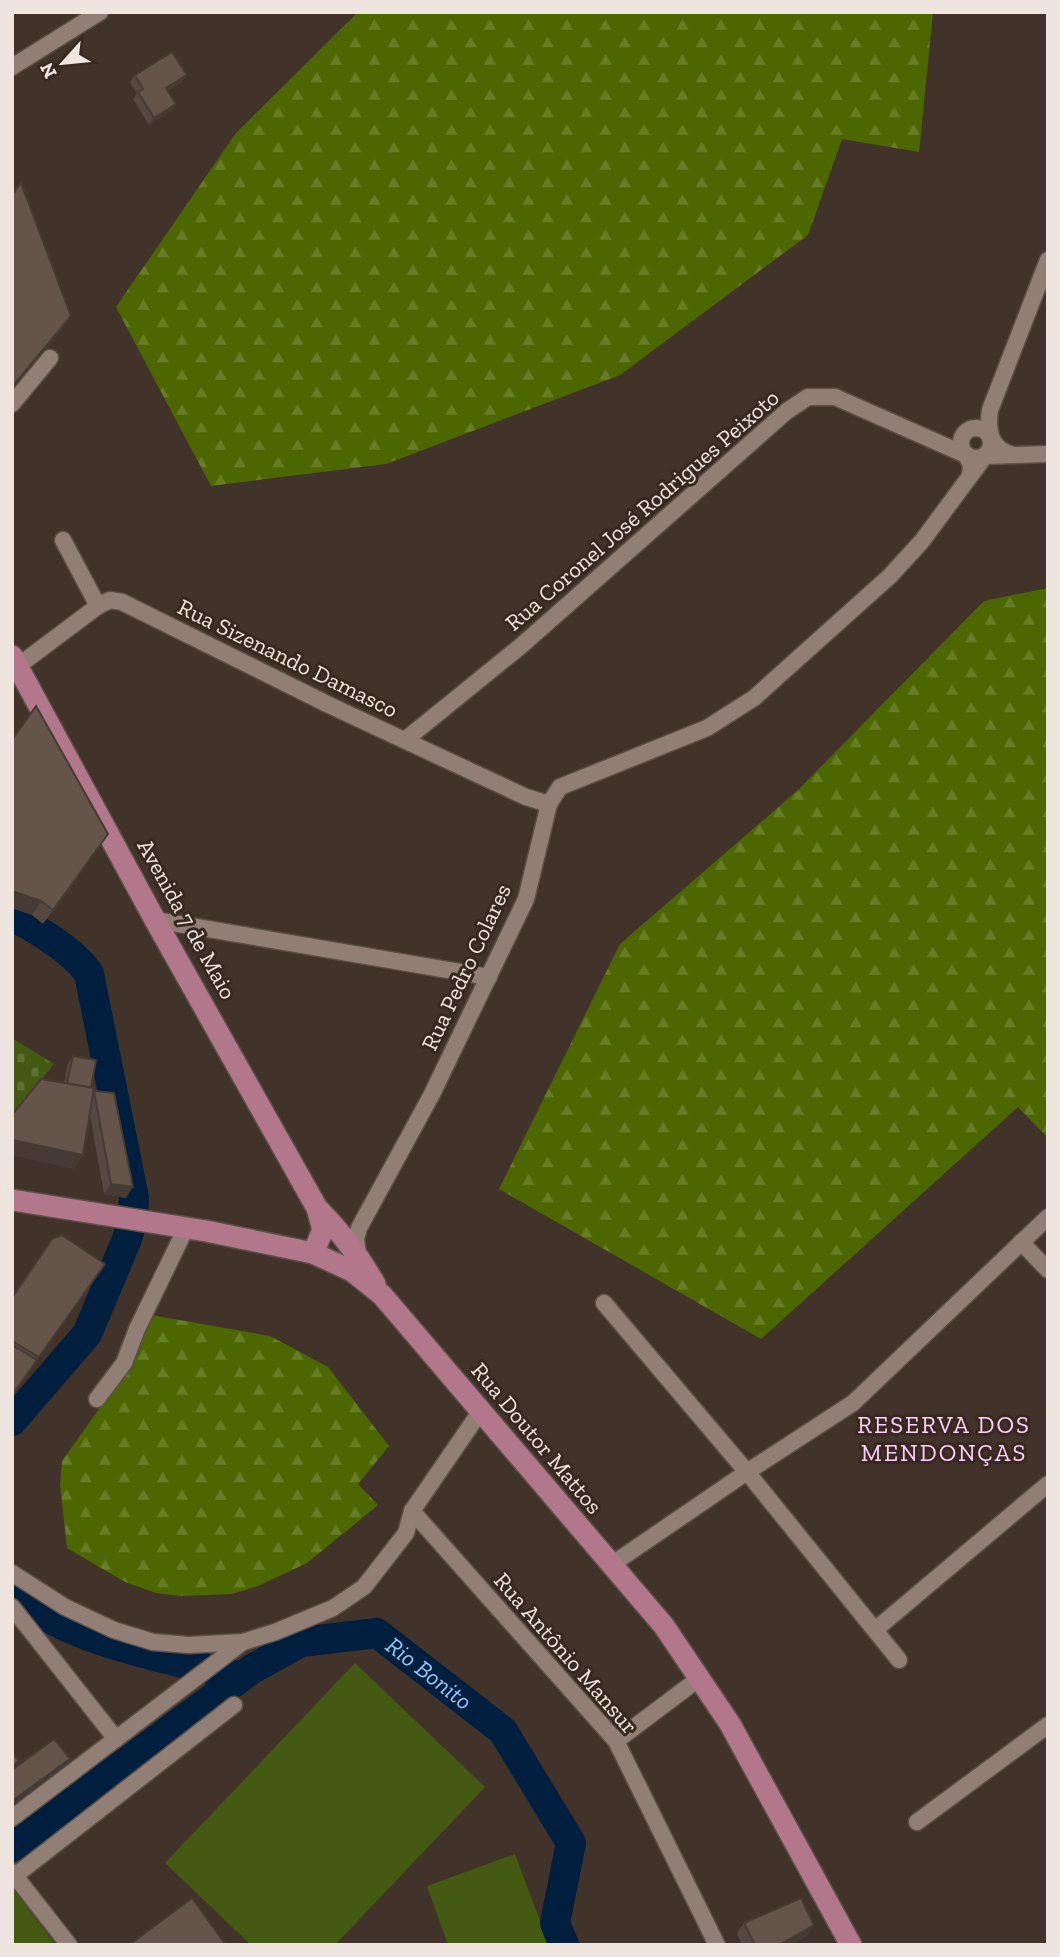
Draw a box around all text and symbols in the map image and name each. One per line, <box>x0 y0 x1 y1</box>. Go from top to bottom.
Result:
north arrow <box>28 28 98 98</box>
text: N <box>35 59 62 82</box>
street label: Rua Coronel José Rodrigues Peixoto <box>499 383 785 637</box>
street label: Rua Sizenando Damasco <box>173 593 403 723</box>
street label: Avenida 7 de Maio <box>131 834 243 1004</box>
street label: Rua Pedro Colares <box>415 879 517 1055</box>
street label: Rua Doutor Mattos <box>465 1356 609 1520</box>
district label: RESERVA DOS MENDONÇAS <box>857 1410 1031 1467</box>
street label: Rua Antônio Mansur <box>488 1567 644 1739</box>
water label: Rio Bonito <box>380 1630 478 1716</box>

